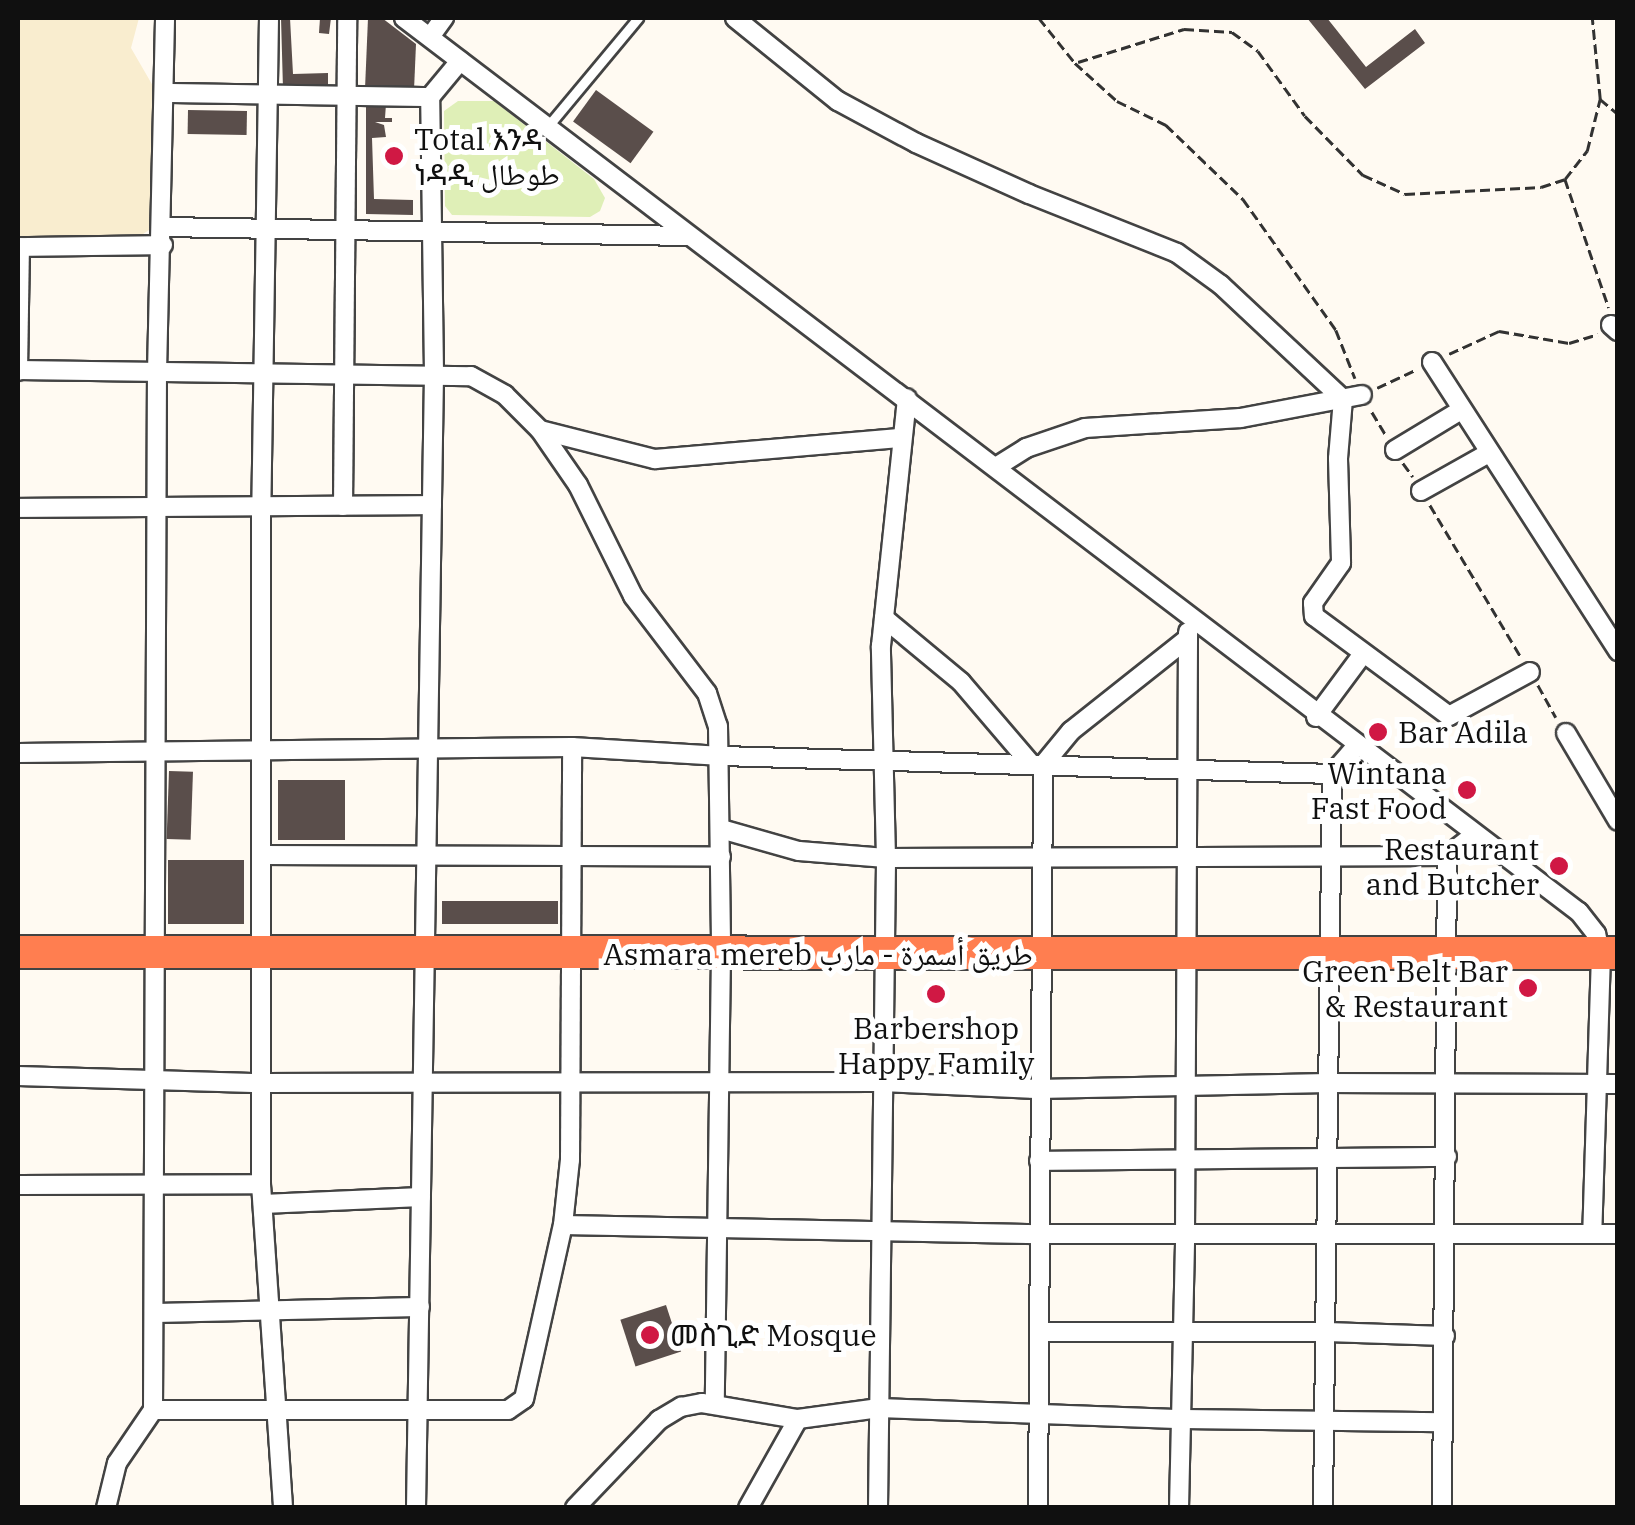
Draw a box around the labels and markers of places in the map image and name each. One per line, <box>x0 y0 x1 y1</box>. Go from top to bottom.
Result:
place label: Total እንዳ ነዳዲ طوطال <box>414 121 560 192</box>
marker: Total እንዳ ነዳዲ طوطال <box>383 145 405 167</box>
place label: Bar Adila <box>1398 714 1528 750</box>
marker: Bar Adila <box>1367 721 1389 743</box>
place label: Wintana Fast Food <box>1311 755 1447 826</box>
marker: Wintana Fast Food <box>1456 779 1478 801</box>
place label: Restaurant and Butcher <box>1366 831 1539 902</box>
marker: Restaurant and Butcher <box>1548 855 1570 877</box>
place label: Green Belt Bar & Restaurant <box>1302 953 1508 1024</box>
marker: Green Belt Bar & Restaurant <box>1517 977 1539 999</box>
marker: Barbershop Happy Family <box>925 983 947 1005</box>
place label: Barbershop Happy Family <box>838 1010 1034 1080</box>
place label: መስጊድ Mosque <box>670 1317 877 1353</box>
marker: መስጊድ Mosque <box>639 1324 661 1346</box>

